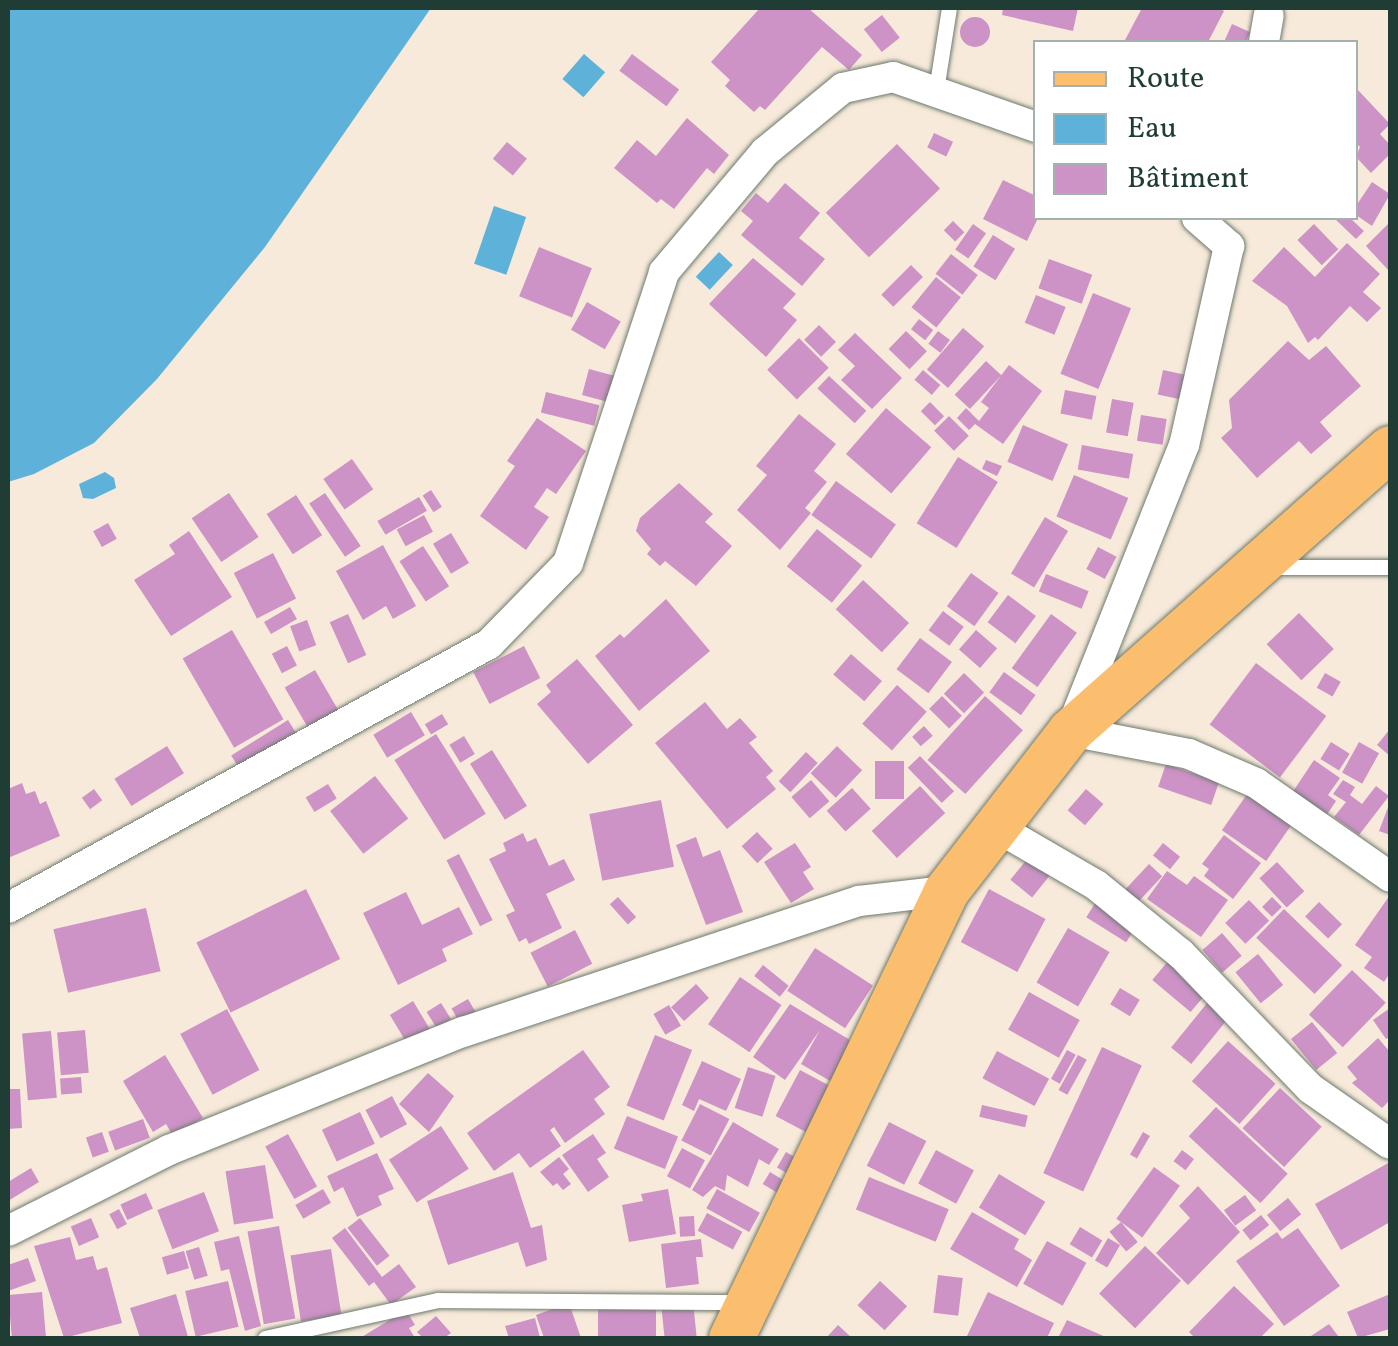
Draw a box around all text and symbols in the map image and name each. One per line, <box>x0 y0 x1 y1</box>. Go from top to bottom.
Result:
legend <box>1033 40 1358 220</box>
text: Route <box>1127 58 1204 100</box>
text: Eau <box>1127 108 1177 150</box>
text: Bâtiment <box>1127 158 1249 200</box>

